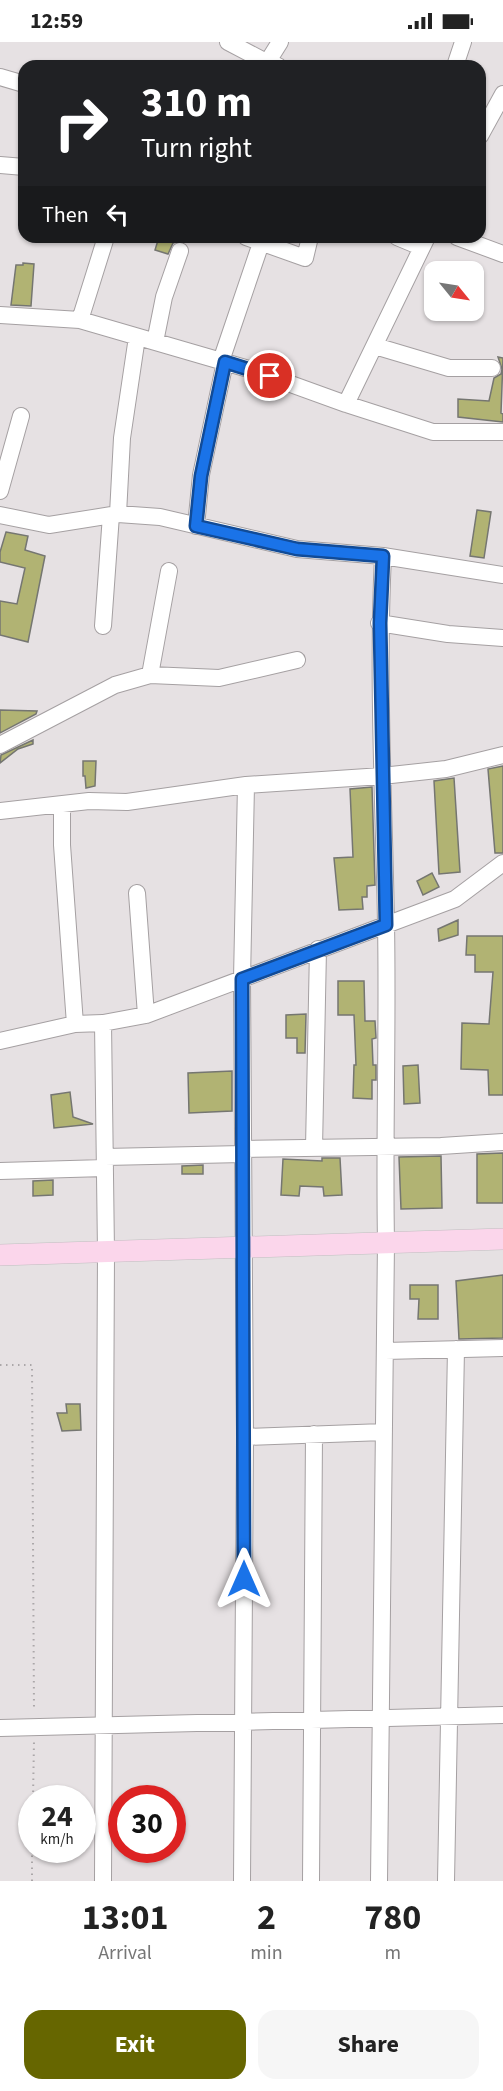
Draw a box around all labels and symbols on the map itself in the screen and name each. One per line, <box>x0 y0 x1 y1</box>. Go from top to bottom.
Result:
north arrow <box>424 261 484 321</box>
pin <box>244 350 295 401</box>
position arrow <box>212 1547 276 1611</box>
speed limit sign: 30 <box>108 1785 186 1863</box>

